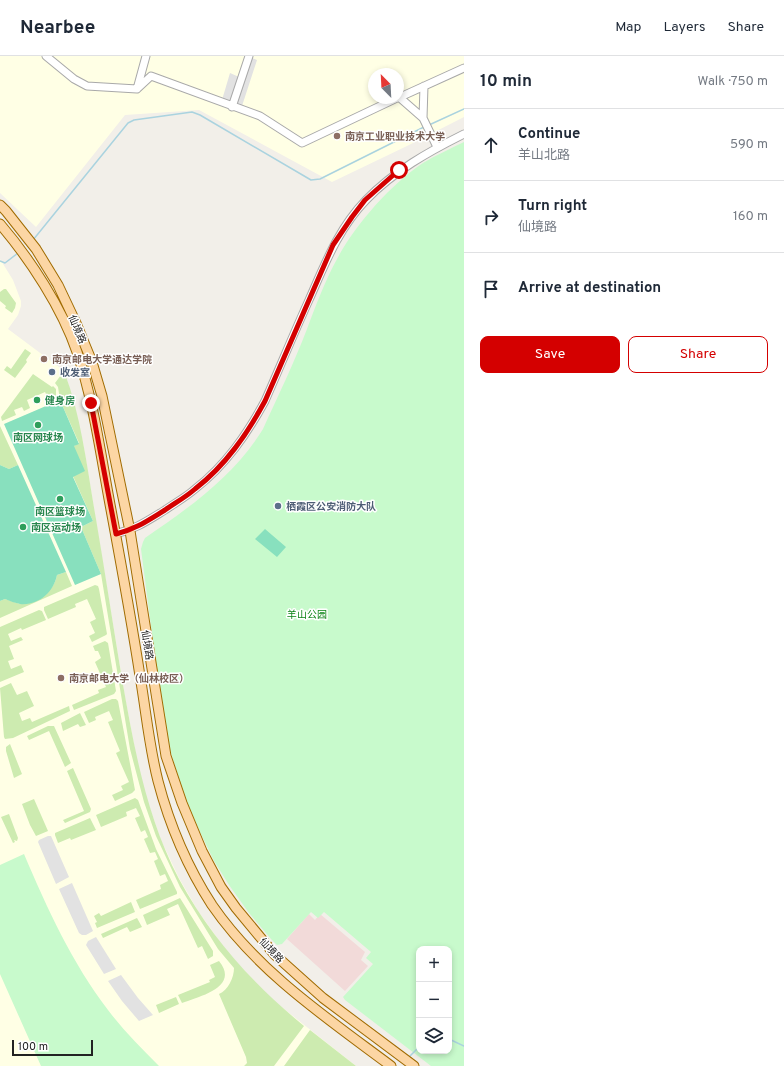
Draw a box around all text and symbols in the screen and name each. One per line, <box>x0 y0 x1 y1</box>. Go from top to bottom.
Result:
text: Nearbee <box>20 16 95 40</box>
text: Map <box>615 19 641 36</box>
text: Layers <box>663 19 705 36</box>
text: Share <box>727 19 764 36</box>
north arrow <box>368 68 404 104</box>
text: 10 min <box>480 71 532 93</box>
text: Walk · 750 m <box>697 74 768 90</box>
text: Continue <box>518 125 580 144</box>
marker: 南京工业职业技术大学 <box>332 131 342 141</box>
place label: 南京工业职业技术大学 <box>345 131 445 144</box>
icon: ahead <box>480 134 502 156</box>
text: 590 m <box>730 137 768 153</box>
text: 羊山北路 <box>518 148 570 164</box>
route start <box>390 161 408 179</box>
text: Turn right <box>518 197 587 216</box>
icon: right <box>480 206 502 228</box>
text: 160 m <box>733 209 768 225</box>
text: 仙境路 <box>518 220 557 236</box>
icon: arrive <box>480 278 502 300</box>
text: Arrive at destination <box>518 279 661 298</box>
street label: 仙境路 <box>65 313 88 346</box>
button: Save <box>480 336 620 373</box>
button: Share <box>628 336 768 373</box>
marker: 南京邮电大学通达学院 <box>39 354 49 364</box>
place label: 南京邮电大学通达学院 <box>52 354 152 367</box>
place label: 收发室 <box>60 366 90 380</box>
marker: 收发室 <box>47 367 57 377</box>
route end <box>82 394 100 412</box>
marker: 健身房 <box>32 395 42 405</box>
place label: 健身房 <box>45 395 75 408</box>
marker: 南区网球场 <box>33 420 43 430</box>
place label: 南区网球场 <box>13 432 63 445</box>
marker: 南区篮球场 <box>55 494 65 504</box>
marker: 栖霞区公安消防大队 <box>273 501 283 511</box>
place label: 栖霞区公安消防大队 <box>286 501 376 514</box>
place label: 南区篮球场 <box>35 506 85 519</box>
marker: 南区运动场 <box>18 522 28 532</box>
place label: 南区运动场 <box>31 522 81 535</box>
park label: 羊山公园 <box>287 609 327 622</box>
street label: 仙境路 <box>138 629 155 661</box>
place label: 南京邮电大学（仙林校区） <box>69 672 189 686</box>
marker: 南京邮电大学（仙林校区） <box>56 673 66 683</box>
street label: 仙境路 <box>256 936 286 966</box>
map controls <box>416 946 452 1054</box>
button: + <box>416 946 452 982</box>
button: − <box>416 982 452 1018</box>
button: layers <box>416 1018 452 1054</box>
scale bar <box>12 1038 93 1057</box>
text: 100 m <box>18 1040 48 1054</box>

